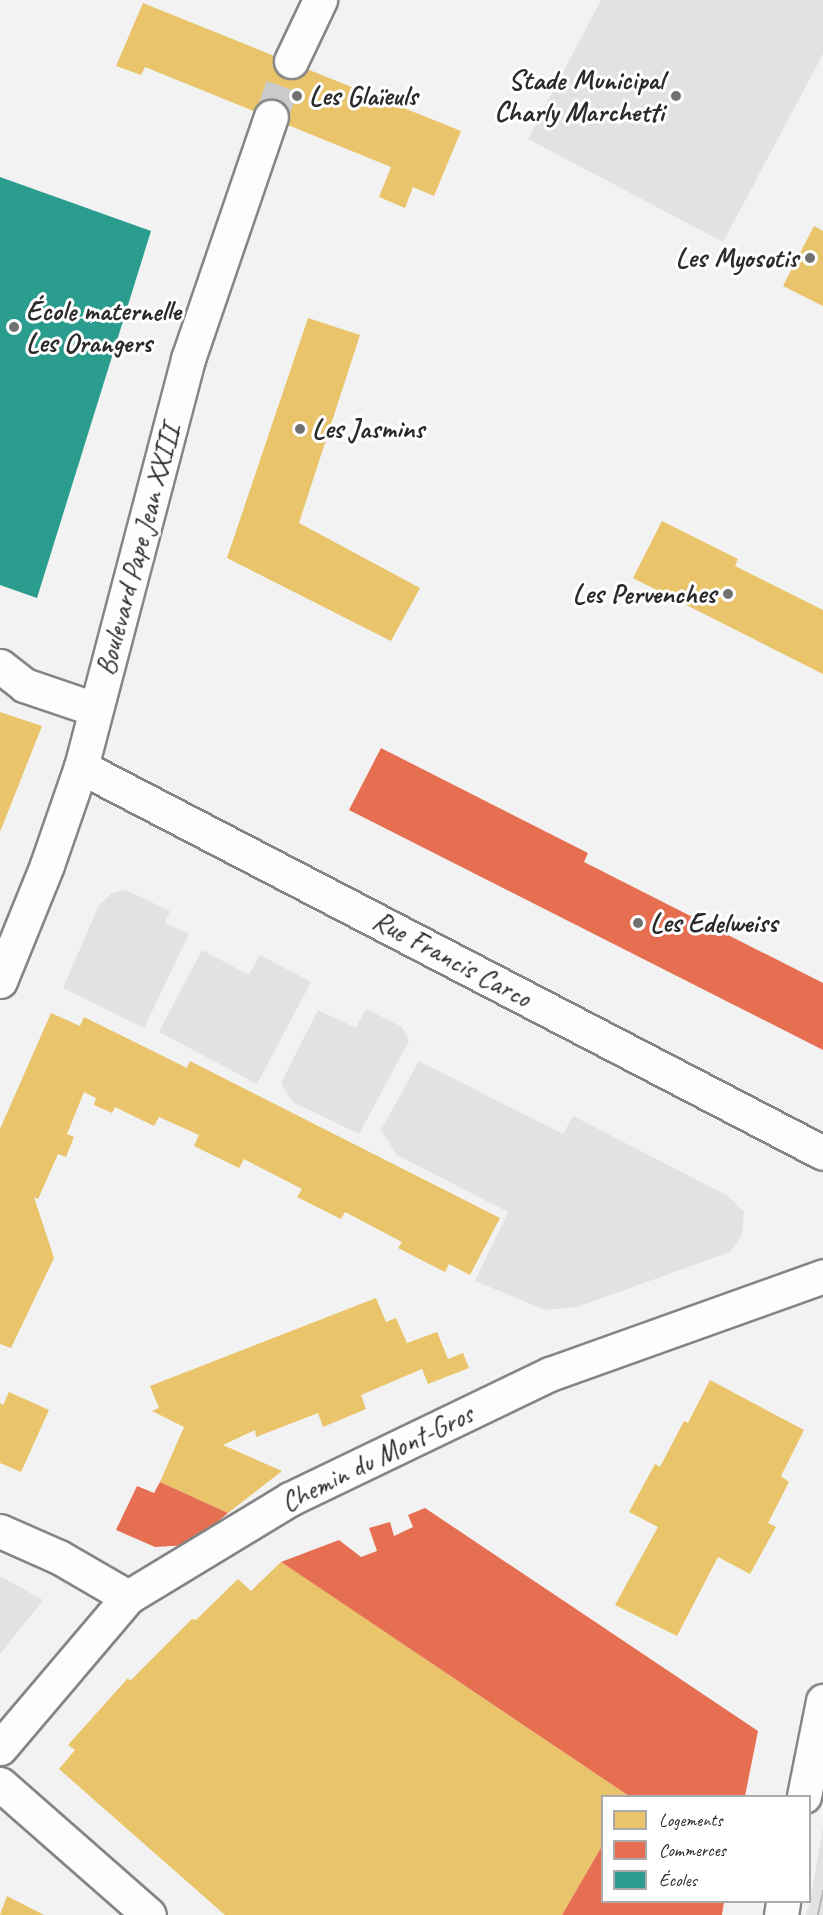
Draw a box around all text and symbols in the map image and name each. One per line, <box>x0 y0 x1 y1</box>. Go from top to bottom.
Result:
place label: Stade Municipal Charly Marchetti <box>494 63 664 129</box>
place label: Les Glaïeuls <box>309 79 418 113</box>
marker: Les Glaïeuls <box>290 89 304 103</box>
marker: Stade Municipal Charly Marchetti <box>669 89 683 103</box>
place label: Les Myosotis <box>676 241 798 275</box>
marker: Les Myosotis <box>803 251 817 265</box>
place label: École maternelle Les Orangers <box>26 294 181 360</box>
marker: École maternelle Les Orangers <box>7 320 21 334</box>
place label: Les Jasmins <box>312 412 426 446</box>
street label: Boulevard Pape Jean XXIII <box>88 420 188 680</box>
marker: Les Jasmins <box>293 422 307 436</box>
place label: Les Pervenches <box>572 577 716 611</box>
marker: Les Pervenches <box>721 587 735 601</box>
street label: Rue Francis Carco <box>367 903 537 1015</box>
place label: Les Edelweiss <box>650 906 777 940</box>
marker: Les Edelweiss <box>631 916 645 930</box>
street label: Chemin du Mont-Gros <box>276 1397 478 1519</box>
legend <box>601 1795 811 1903</box>
text: Logements <box>659 1809 722 1831</box>
text: Commerces <box>659 1839 726 1861</box>
text: Écoles <box>659 1869 697 1891</box>

